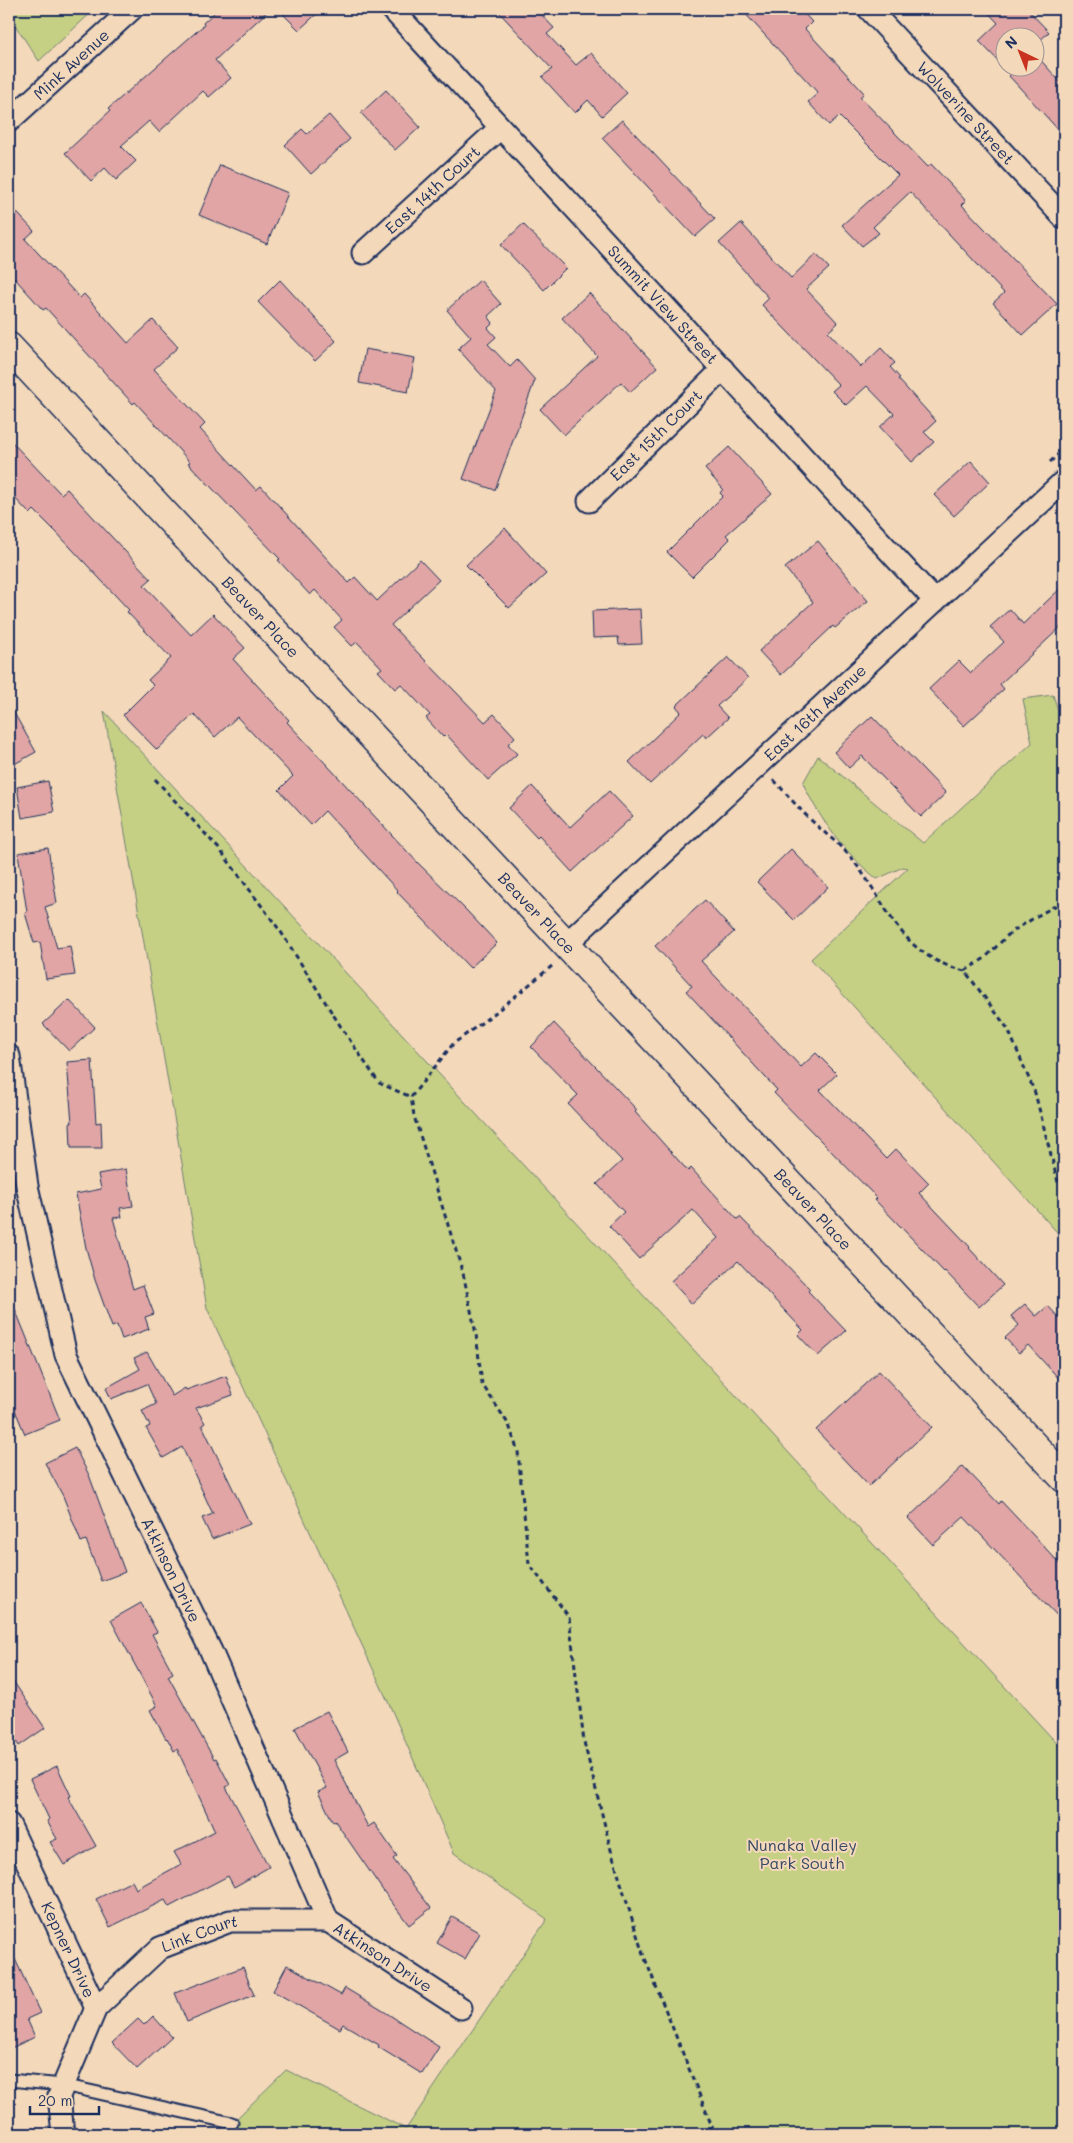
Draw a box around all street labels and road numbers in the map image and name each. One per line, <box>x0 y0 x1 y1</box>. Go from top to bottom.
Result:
street label: Mink Avenue <box>28 24 113 104</box>
street label: Wolverine Street <box>913 56 1020 169</box>
street label: East 14th Court <box>380 141 484 238</box>
street label: Summit View Street <box>604 240 723 368</box>
street label: East 15th Court <box>605 385 706 485</box>
street label: Beaver Place <box>218 571 304 662</box>
street label: East 16th Avenue <box>759 659 870 765</box>
street label: Beaver Place <box>494 867 581 958</box>
street label: Beaver Place <box>770 1163 857 1254</box>
street label: Atkinson Drive <box>137 1514 206 1626</box>
street label: Kepner Drive <box>37 1898 101 2001</box>
street label: Link Court <box>158 1910 238 1957</box>
street label: Atkinson Drive <box>330 1916 437 1996</box>

